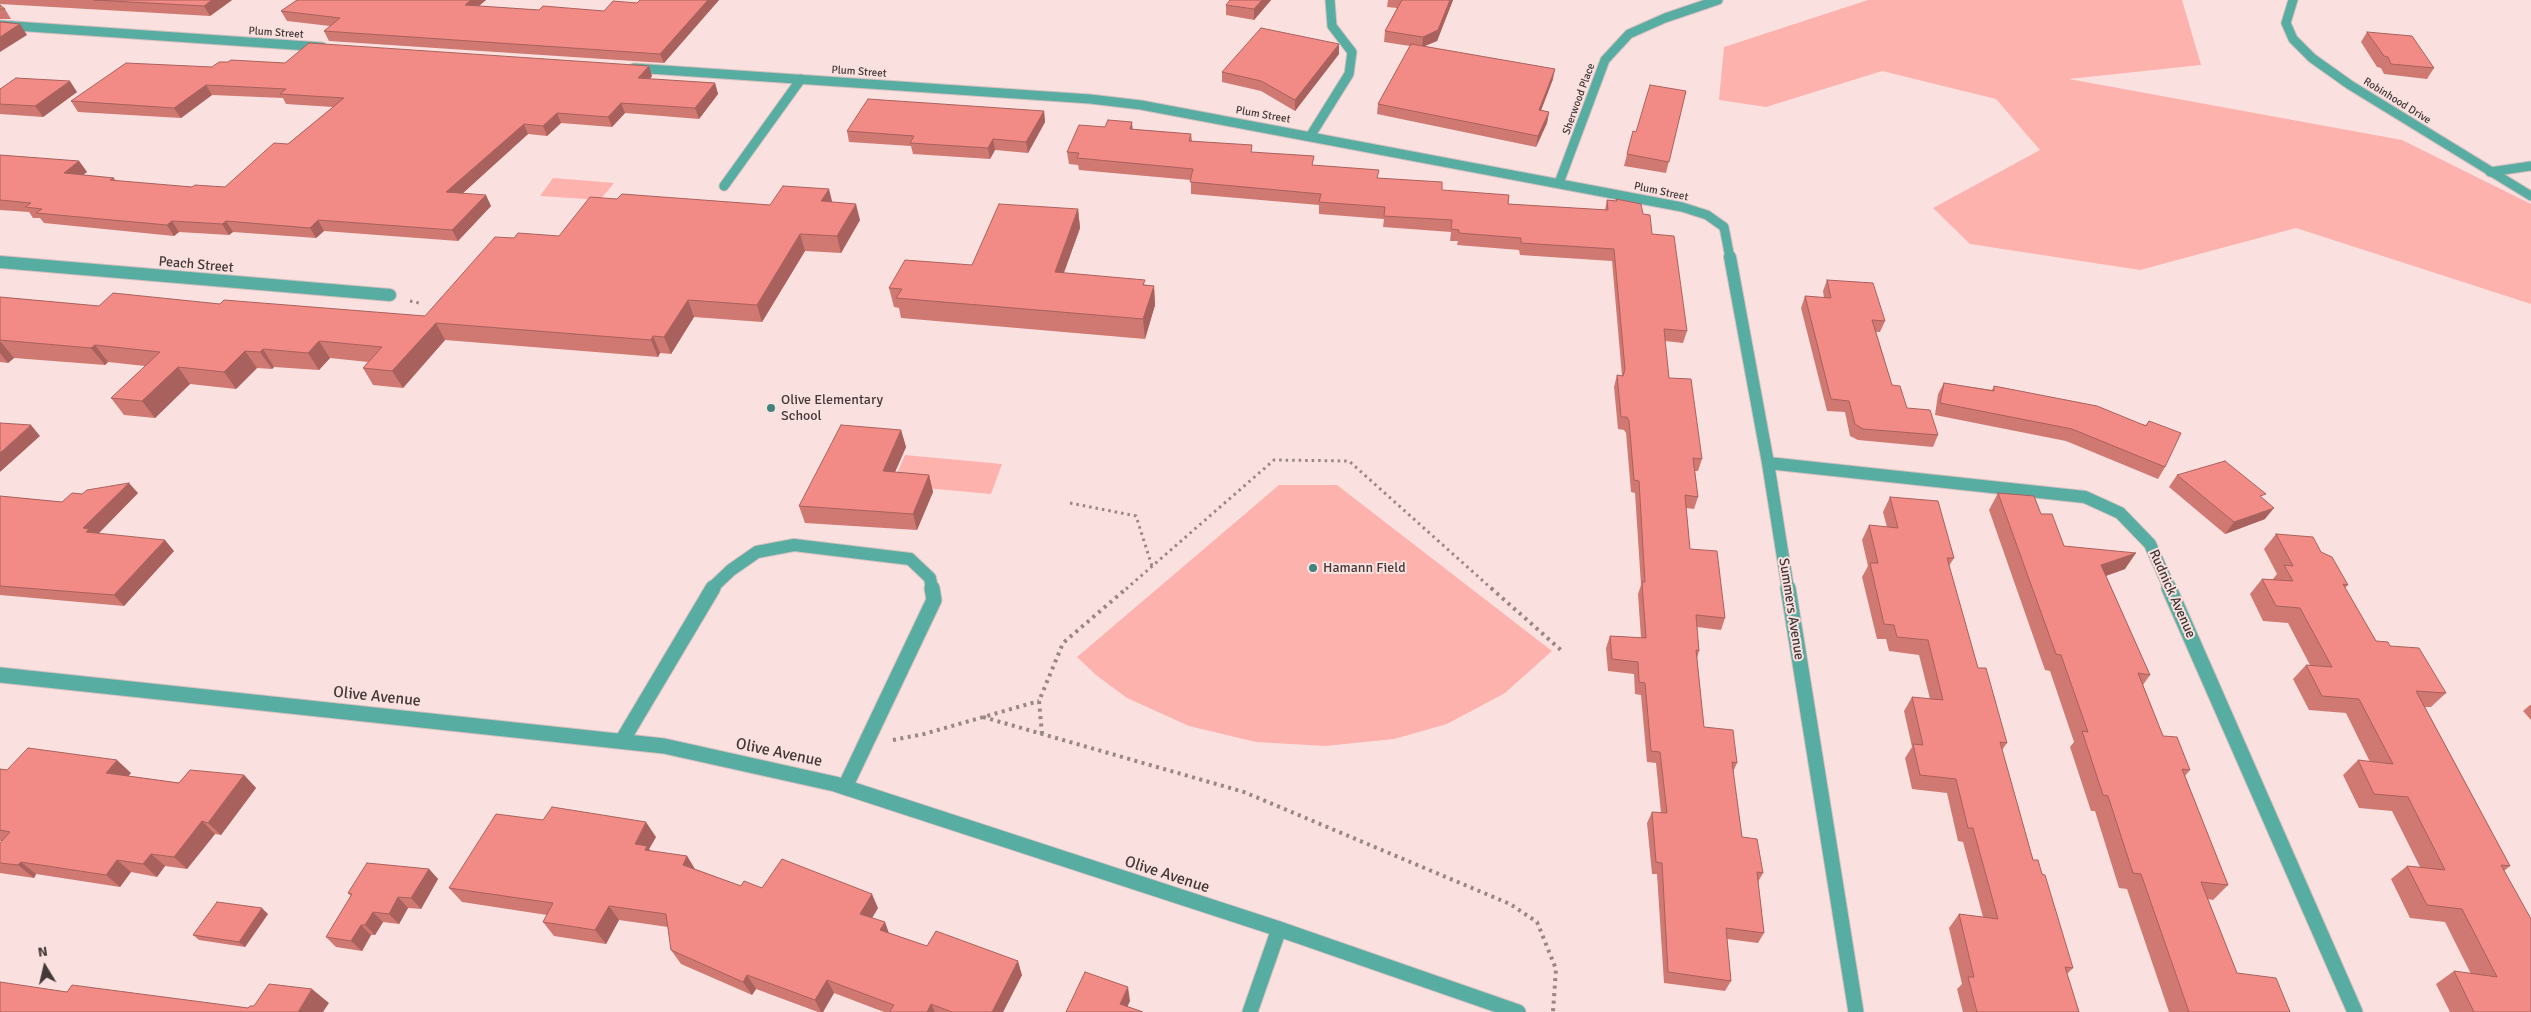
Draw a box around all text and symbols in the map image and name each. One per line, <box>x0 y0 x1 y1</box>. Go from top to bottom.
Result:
street label: Plum Street <box>248 24 304 42</box>
street label: Sherwood Place <box>1560 61 1598 137</box>
street label: Plum Street <box>831 63 887 81</box>
street label: Robinhood Drive <box>2361 75 2433 127</box>
street label: Plum Street <box>1235 104 1291 126</box>
street label: Plum Street <box>1633 180 1689 204</box>
street label: Peach Street <box>158 253 234 277</box>
place label: Olive Elementary School <box>781 392 883 424</box>
marker: Olive Elementary School <box>765 402 777 414</box>
street label: Rudnick Avenue <box>2145 547 2199 641</box>
street label: Summers Avenue <box>1775 557 1807 661</box>
place label: Hamann Field <box>1323 560 1406 576</box>
marker: Hamann Field <box>1307 562 1319 574</box>
street label: Olive Avenue <box>332 683 422 711</box>
street label: Olive Avenue <box>734 734 824 772</box>
street label: Olive Avenue <box>1122 852 1212 898</box>
north arrow <box>20 942 70 992</box>
text: N <box>36 943 49 961</box>

